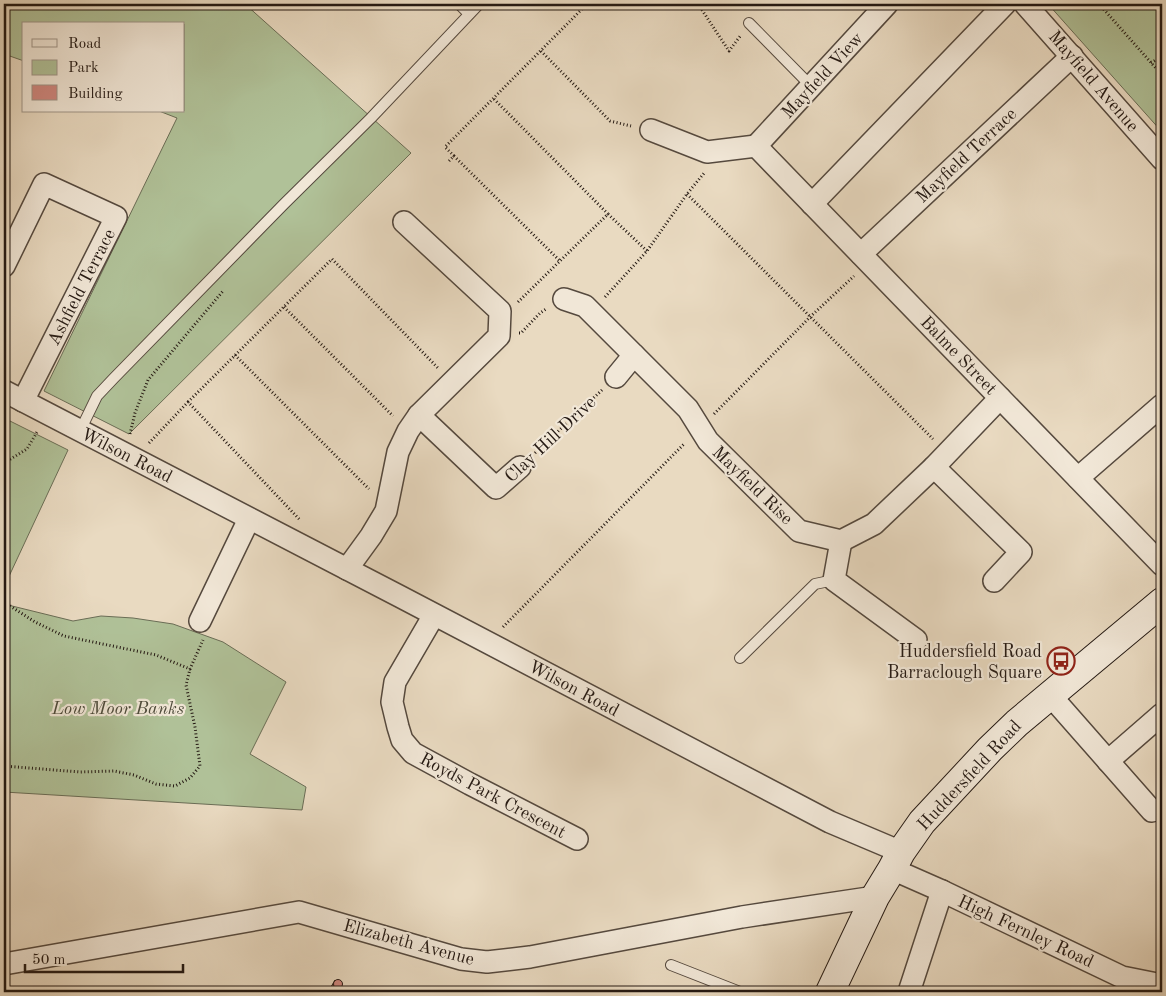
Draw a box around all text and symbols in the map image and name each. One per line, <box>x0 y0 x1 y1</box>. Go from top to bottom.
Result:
legend <box>22 22 185 112</box>
street label: Mayfield Avenue <box>1045 28 1142 136</box>
street label: Mayfield View <box>778 29 867 122</box>
text: Road <box>68 37 102 52</box>
text: Park <box>68 61 99 76</box>
text: Building <box>68 87 123 102</box>
street label: Mayfield Terrace <box>913 105 1020 207</box>
street label: Ashfield Terrace <box>45 226 119 349</box>
street label: Balme Street <box>917 313 1000 398</box>
street label: Clay Hill Drive <box>502 393 600 486</box>
street label: Wilson Road <box>78 425 175 487</box>
street label: Mayfield Rise <box>709 443 796 528</box>
place label: Huddersfield Road Barraclough Square <box>887 643 1042 682</box>
bus stop icon: Huddersfield Road Barraclough Square <box>1046 646 1076 676</box>
street label: Wilson Road <box>525 658 622 720</box>
park label: Low Moor Banks <box>51 700 185 718</box>
street label: Huddersfield Road <box>914 717 1025 834</box>
street label: Royds Park Crescent <box>417 750 569 842</box>
street label: High Fernley Road <box>955 893 1096 971</box>
street label: Elizabeth Avenue <box>341 917 476 969</box>
scale bar <box>25 941 182 973</box>
text: 50 m <box>32 953 66 968</box>

